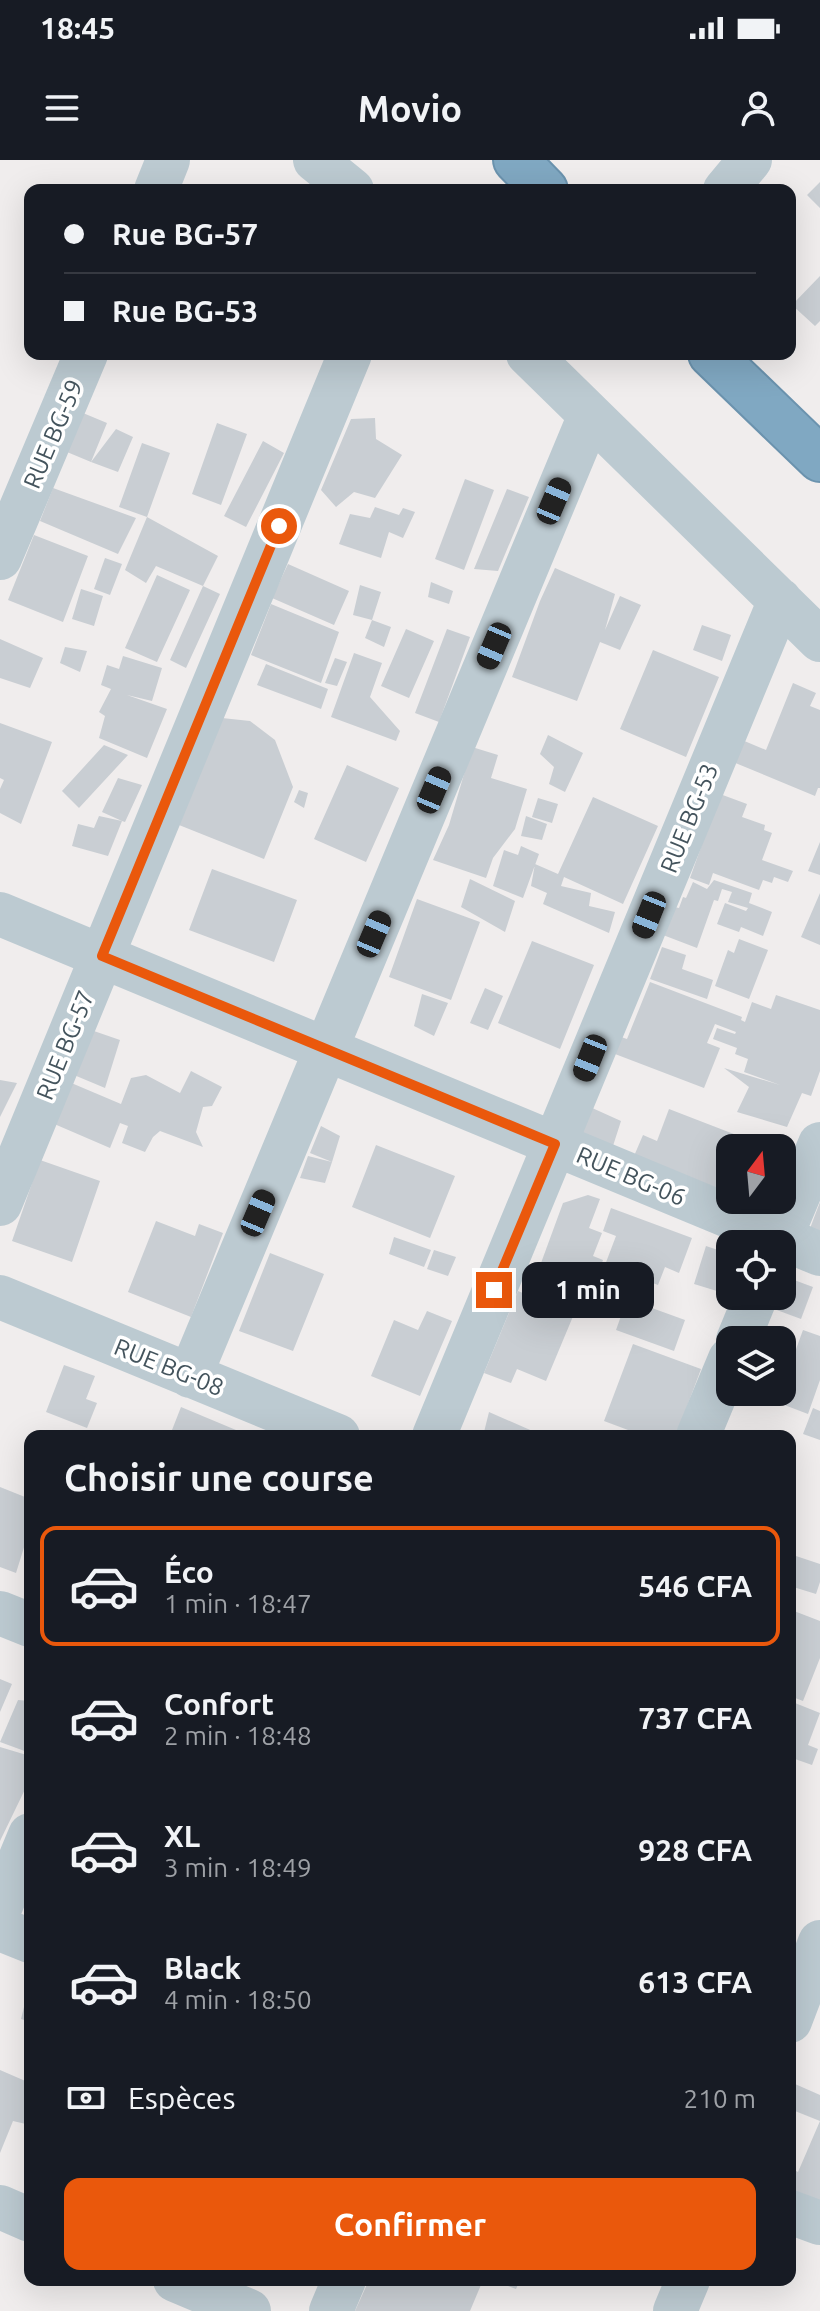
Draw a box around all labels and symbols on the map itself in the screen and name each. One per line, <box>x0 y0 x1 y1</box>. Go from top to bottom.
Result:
street label: RUE BG-59 <box>18 376 88 492</box>
car <box>534 474 574 528</box>
route start <box>261 508 297 544</box>
car <box>474 619 514 673</box>
street label: RUE BG-53 <box>655 759 723 877</box>
car <box>414 763 454 817</box>
car <box>629 888 669 942</box>
car <box>354 907 394 961</box>
street label: RUE BG-57 <box>31 986 99 1104</box>
car <box>570 1031 610 1085</box>
north arrow <box>716 1134 796 1214</box>
street label: RUE BG-06 <box>573 1141 689 1211</box>
car <box>238 1186 278 1240</box>
callout: 1 min <box>522 1262 654 1318</box>
route end <box>476 1272 512 1308</box>
street label: RUE BG-08 <box>110 1333 228 1401</box>

